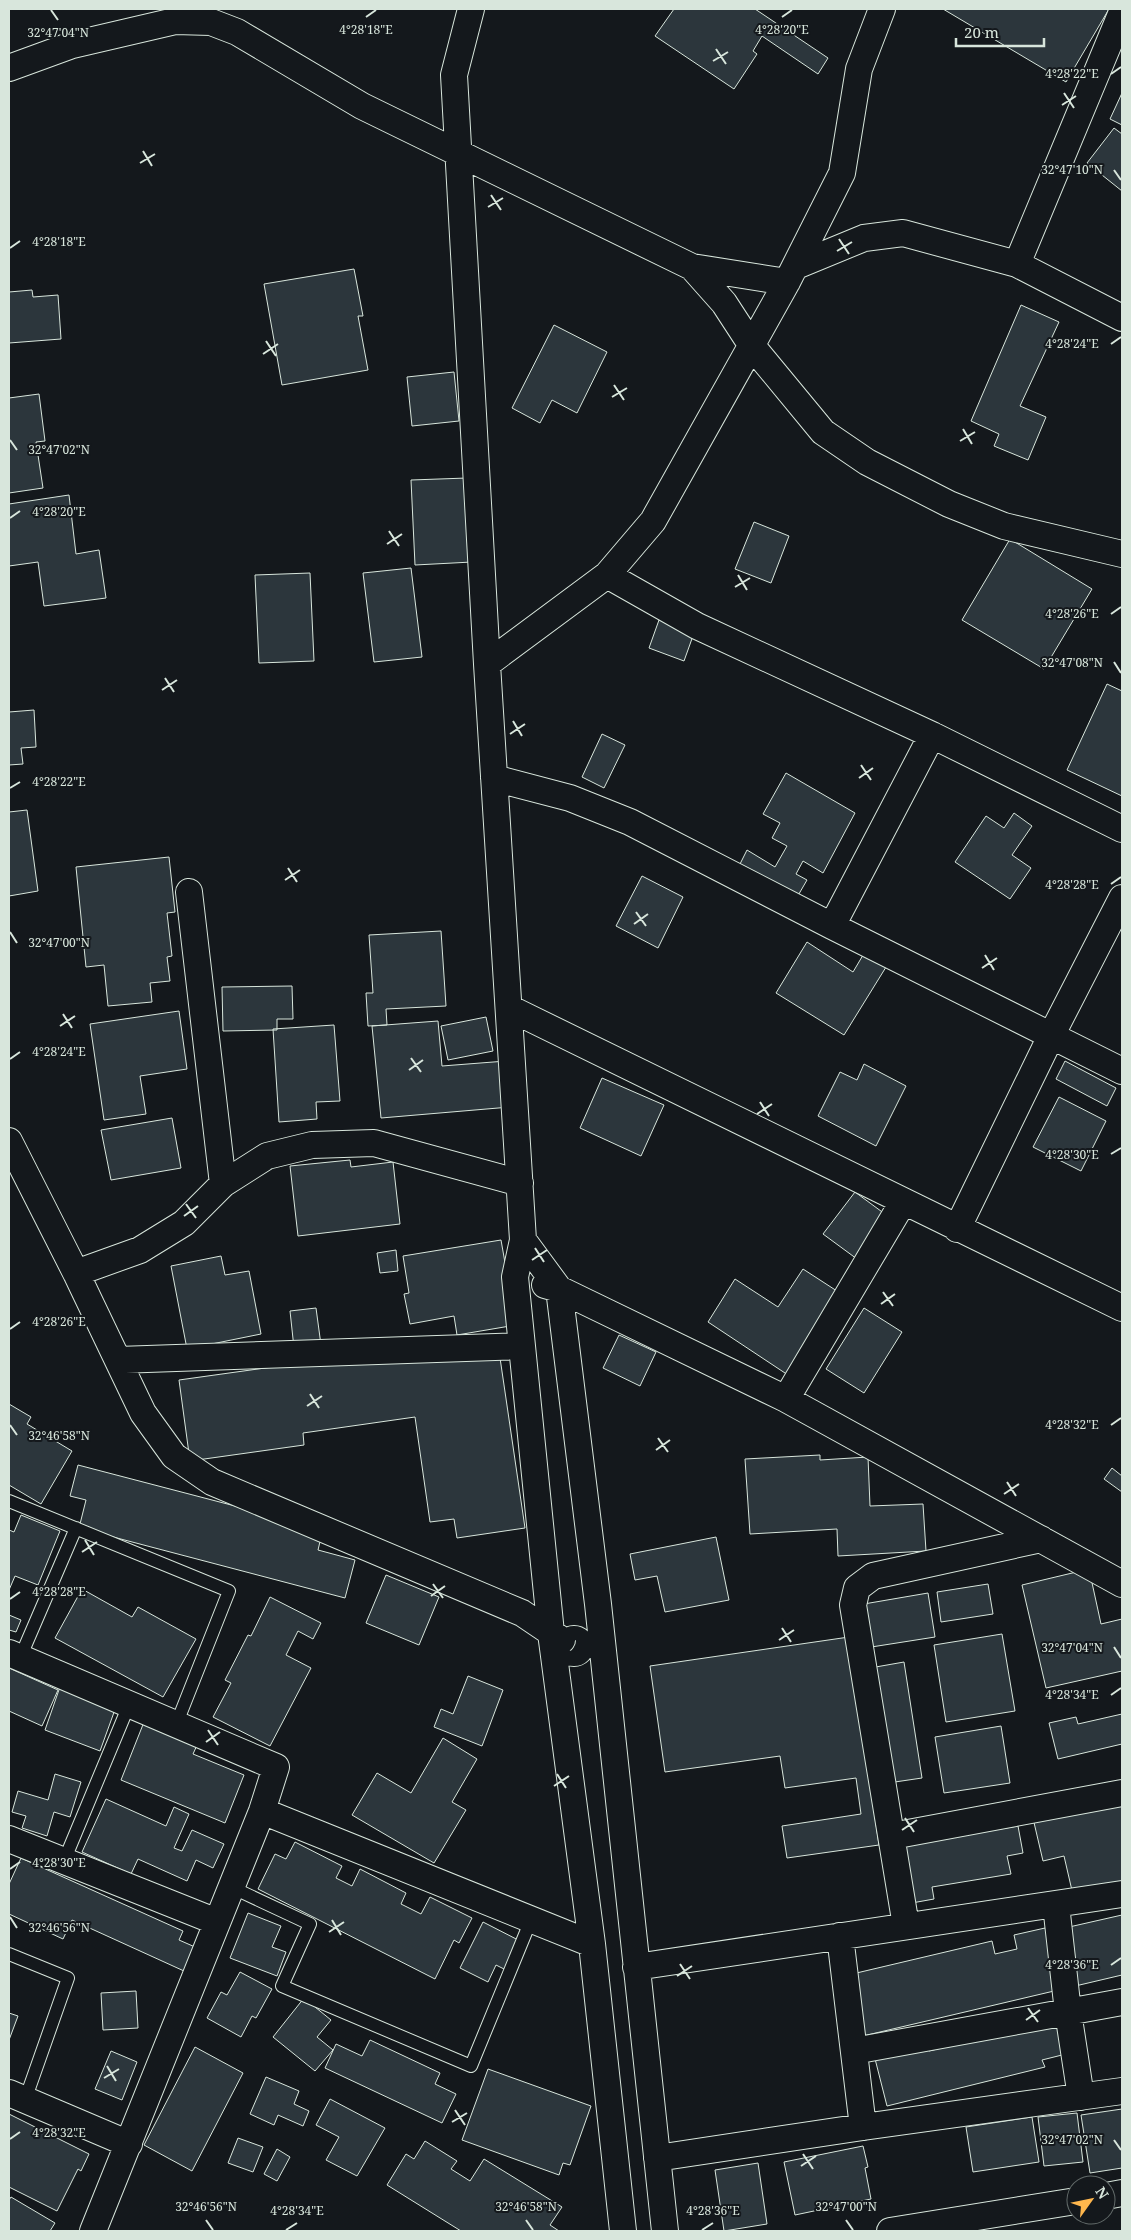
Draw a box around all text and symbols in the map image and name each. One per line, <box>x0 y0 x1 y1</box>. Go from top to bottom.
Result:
scale bar <box>956 15 1044 47</box>
text: 4°28'18"E <box>339 21 393 38</box>
text: 4°28'20"E <box>755 21 809 38</box>
text: 20 m <box>964 22 999 42</box>
text: 32°47'04"N <box>27 24 89 41</box>
text: 4°28'22"E <box>1045 65 1099 82</box>
text: 32°47'10"N <box>1041 161 1103 178</box>
text: 4°28'18"E <box>32 233 86 250</box>
text: 4°28'24"E <box>1045 335 1099 352</box>
text: 32°47'02"N <box>28 441 90 458</box>
text: 4°28'20"E <box>32 503 86 520</box>
text: 4°28'26"E <box>1045 605 1099 622</box>
text: 32°47'08"N <box>1041 654 1103 671</box>
text: 4°28'22"E <box>32 773 86 790</box>
text: 4°28'28"E <box>1045 876 1099 893</box>
text: 32°47'00"N <box>28 934 90 951</box>
text: 4°28'24"E <box>32 1043 86 1060</box>
text: 4°28'30"E <box>1045 1146 1099 1163</box>
text: 4°28'26"E <box>32 1313 86 1330</box>
text: 4°28'32"E <box>1045 1416 1099 1433</box>
text: 32°46'58"N <box>28 1427 90 1444</box>
text: 4°28'28"E <box>32 1583 86 1600</box>
text: 32°47'04"N <box>1041 1639 1103 1656</box>
text: 4°28'34"E <box>1045 1686 1099 1703</box>
text: 4°28'30"E <box>32 1854 86 1871</box>
text: 32°46'56"N <box>28 1919 90 1936</box>
text: 4°28'36"E <box>1045 1956 1099 1973</box>
text: 4°28'32"E <box>32 2124 86 2141</box>
text: 32°47'02"N <box>1041 2131 1103 2148</box>
north arrow <box>1066 2175 1116 2225</box>
text: N <box>1091 2183 1113 2202</box>
text: 32°46'56"N <box>175 2198 237 2215</box>
text: 32°46'58"N <box>495 2198 557 2215</box>
text: 32°47'00"N <box>815 2198 877 2215</box>
text: 4°28'34"E <box>270 2202 324 2219</box>
text: 4°28'36"E <box>686 2202 740 2219</box>

